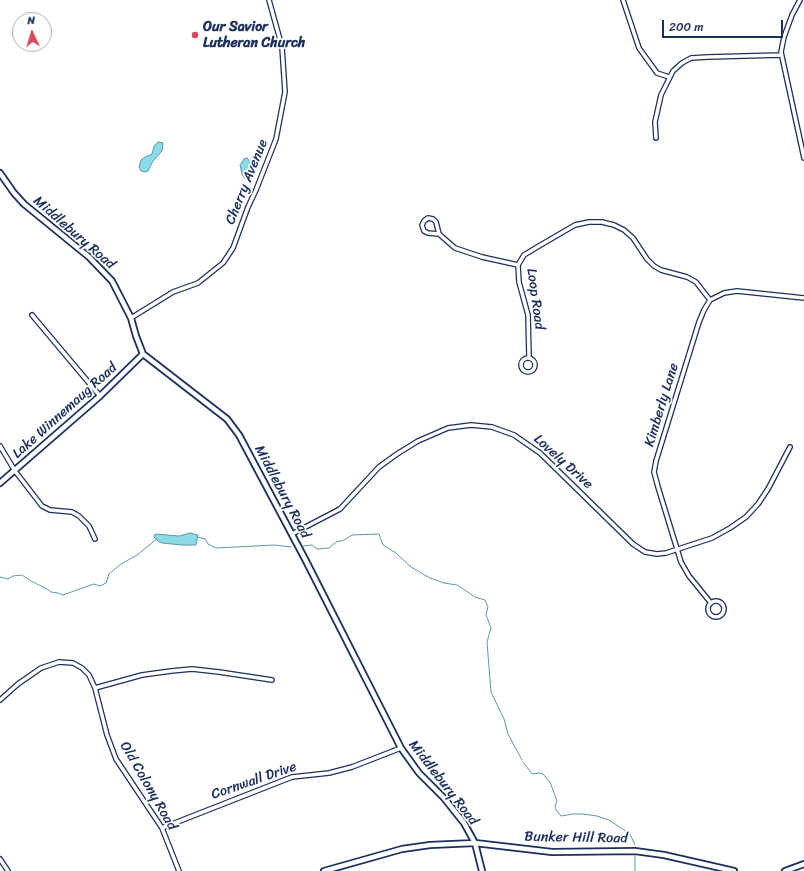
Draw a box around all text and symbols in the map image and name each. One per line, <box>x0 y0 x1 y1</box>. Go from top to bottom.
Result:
text: N <box>27 11 36 30</box>
north arrow <box>12 12 52 52</box>
scale bar <box>664 12 785 38</box>
text: 200 m <box>669 16 703 38</box>
place label: Our Savior Lutheran Church <box>203 19 305 52</box>
marker: Our Savior Lutheran Church <box>190 30 200 40</box>
street label: Cherry Avenue <box>222 137 272 227</box>
street label: Middlebury Road <box>30 193 118 273</box>
street label: Loop Road <box>522 267 548 331</box>
street label: Lake Winnemaug Road <box>9 360 121 462</box>
street label: Kimberly Lane <box>641 361 683 449</box>
street label: Lovely Drive <box>530 431 596 493</box>
street label: Middlebury Road <box>250 443 314 541</box>
street label: Middlebury Road <box>405 737 481 829</box>
street label: Old Colony Road <box>116 739 180 833</box>
street label: Cornwall Drive <box>209 759 299 803</box>
street label: Bunker Hill Road <box>524 829 628 847</box>

